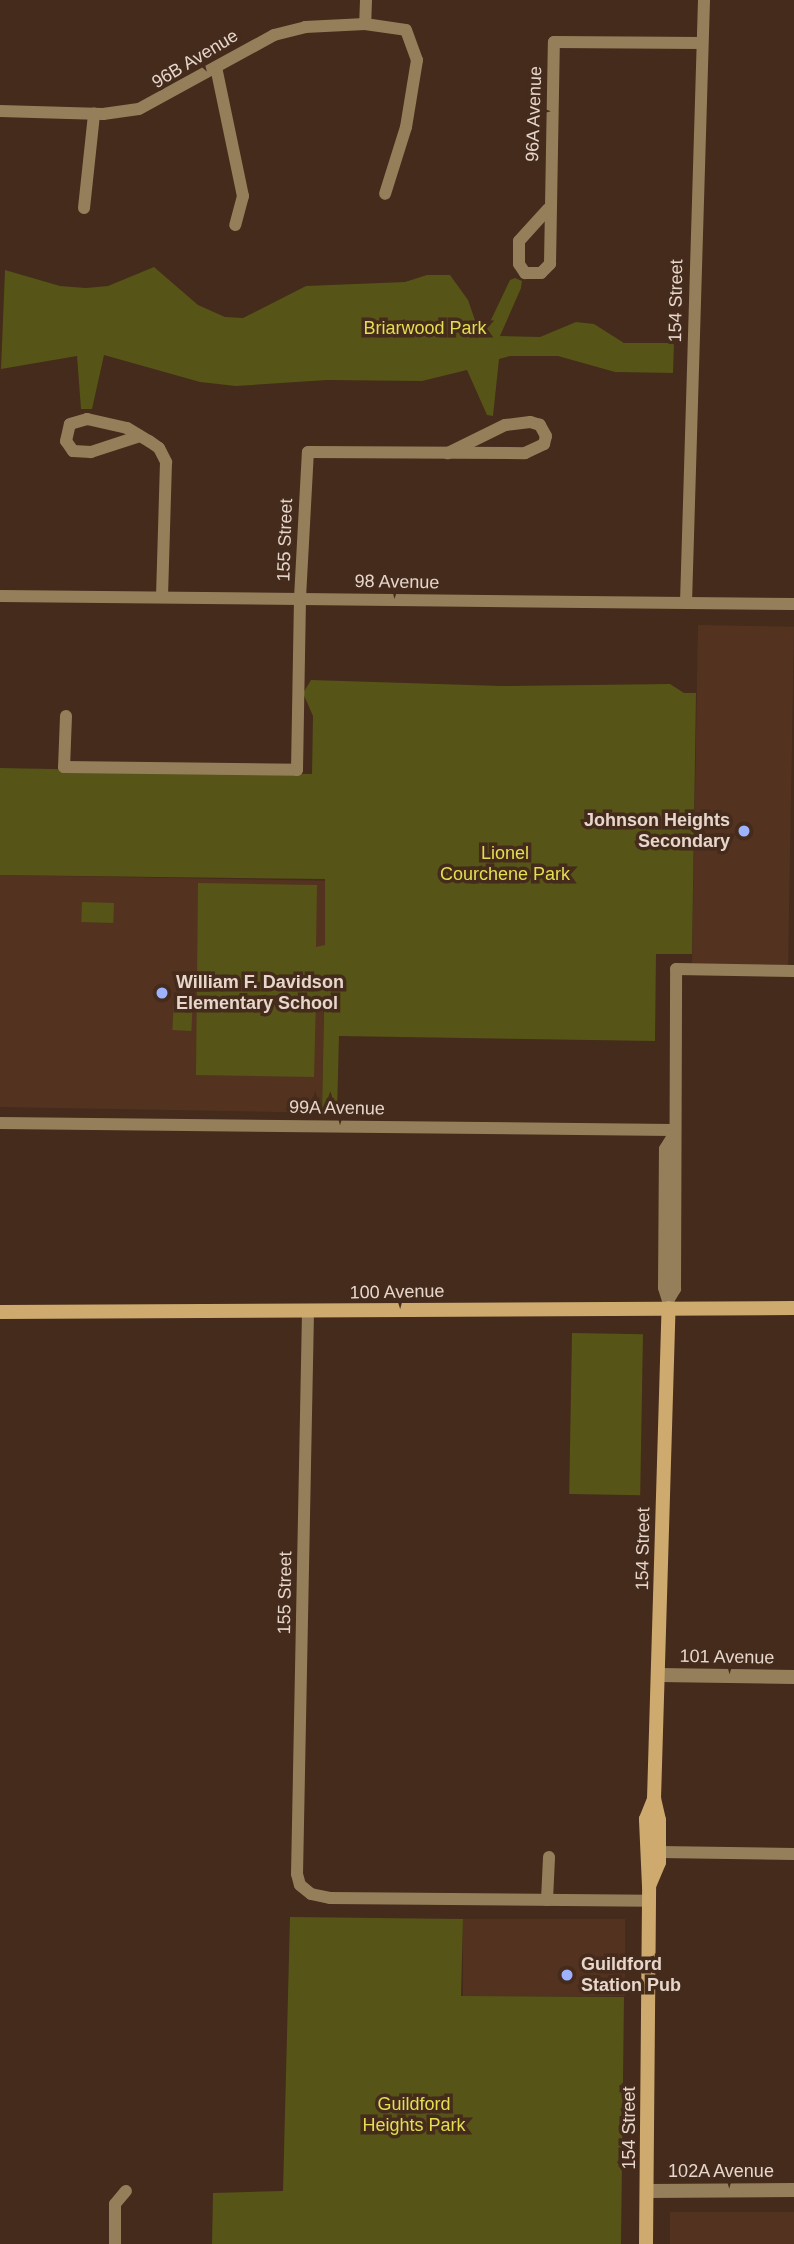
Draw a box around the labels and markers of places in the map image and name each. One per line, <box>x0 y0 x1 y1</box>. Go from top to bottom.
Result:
place label: Johnson Heights Secondary <box>584 810 730 852</box>
marker: Johnson Heights Secondary <box>736 823 752 839</box>
place label: William F. Davidson Elementary School <box>176 972 344 1014</box>
marker: William F. Davidson Elementary School <box>154 985 170 1001</box>
place label: Guildford Station Pub <box>581 1954 681 1996</box>
marker: Guildford Station Pub <box>559 1967 575 1983</box>

